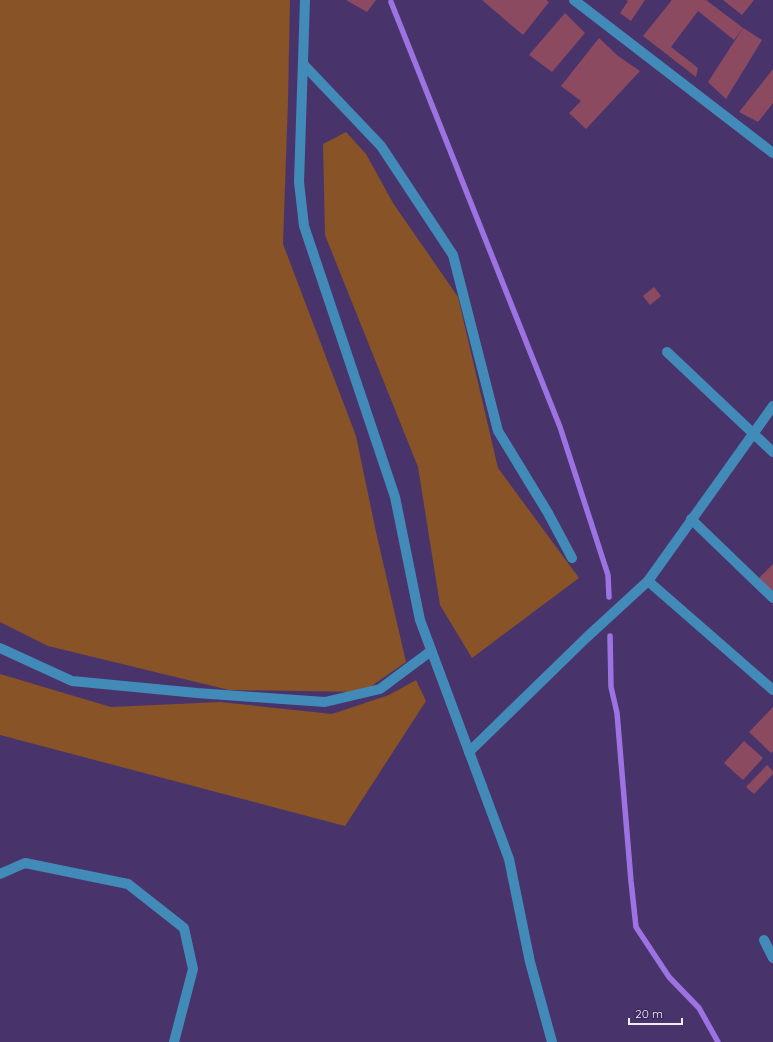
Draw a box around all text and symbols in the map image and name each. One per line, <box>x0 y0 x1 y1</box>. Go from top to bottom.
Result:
scale bar <box>629 1000 682 1026</box>
text: 20 m <box>635 1006 663 1021</box>

